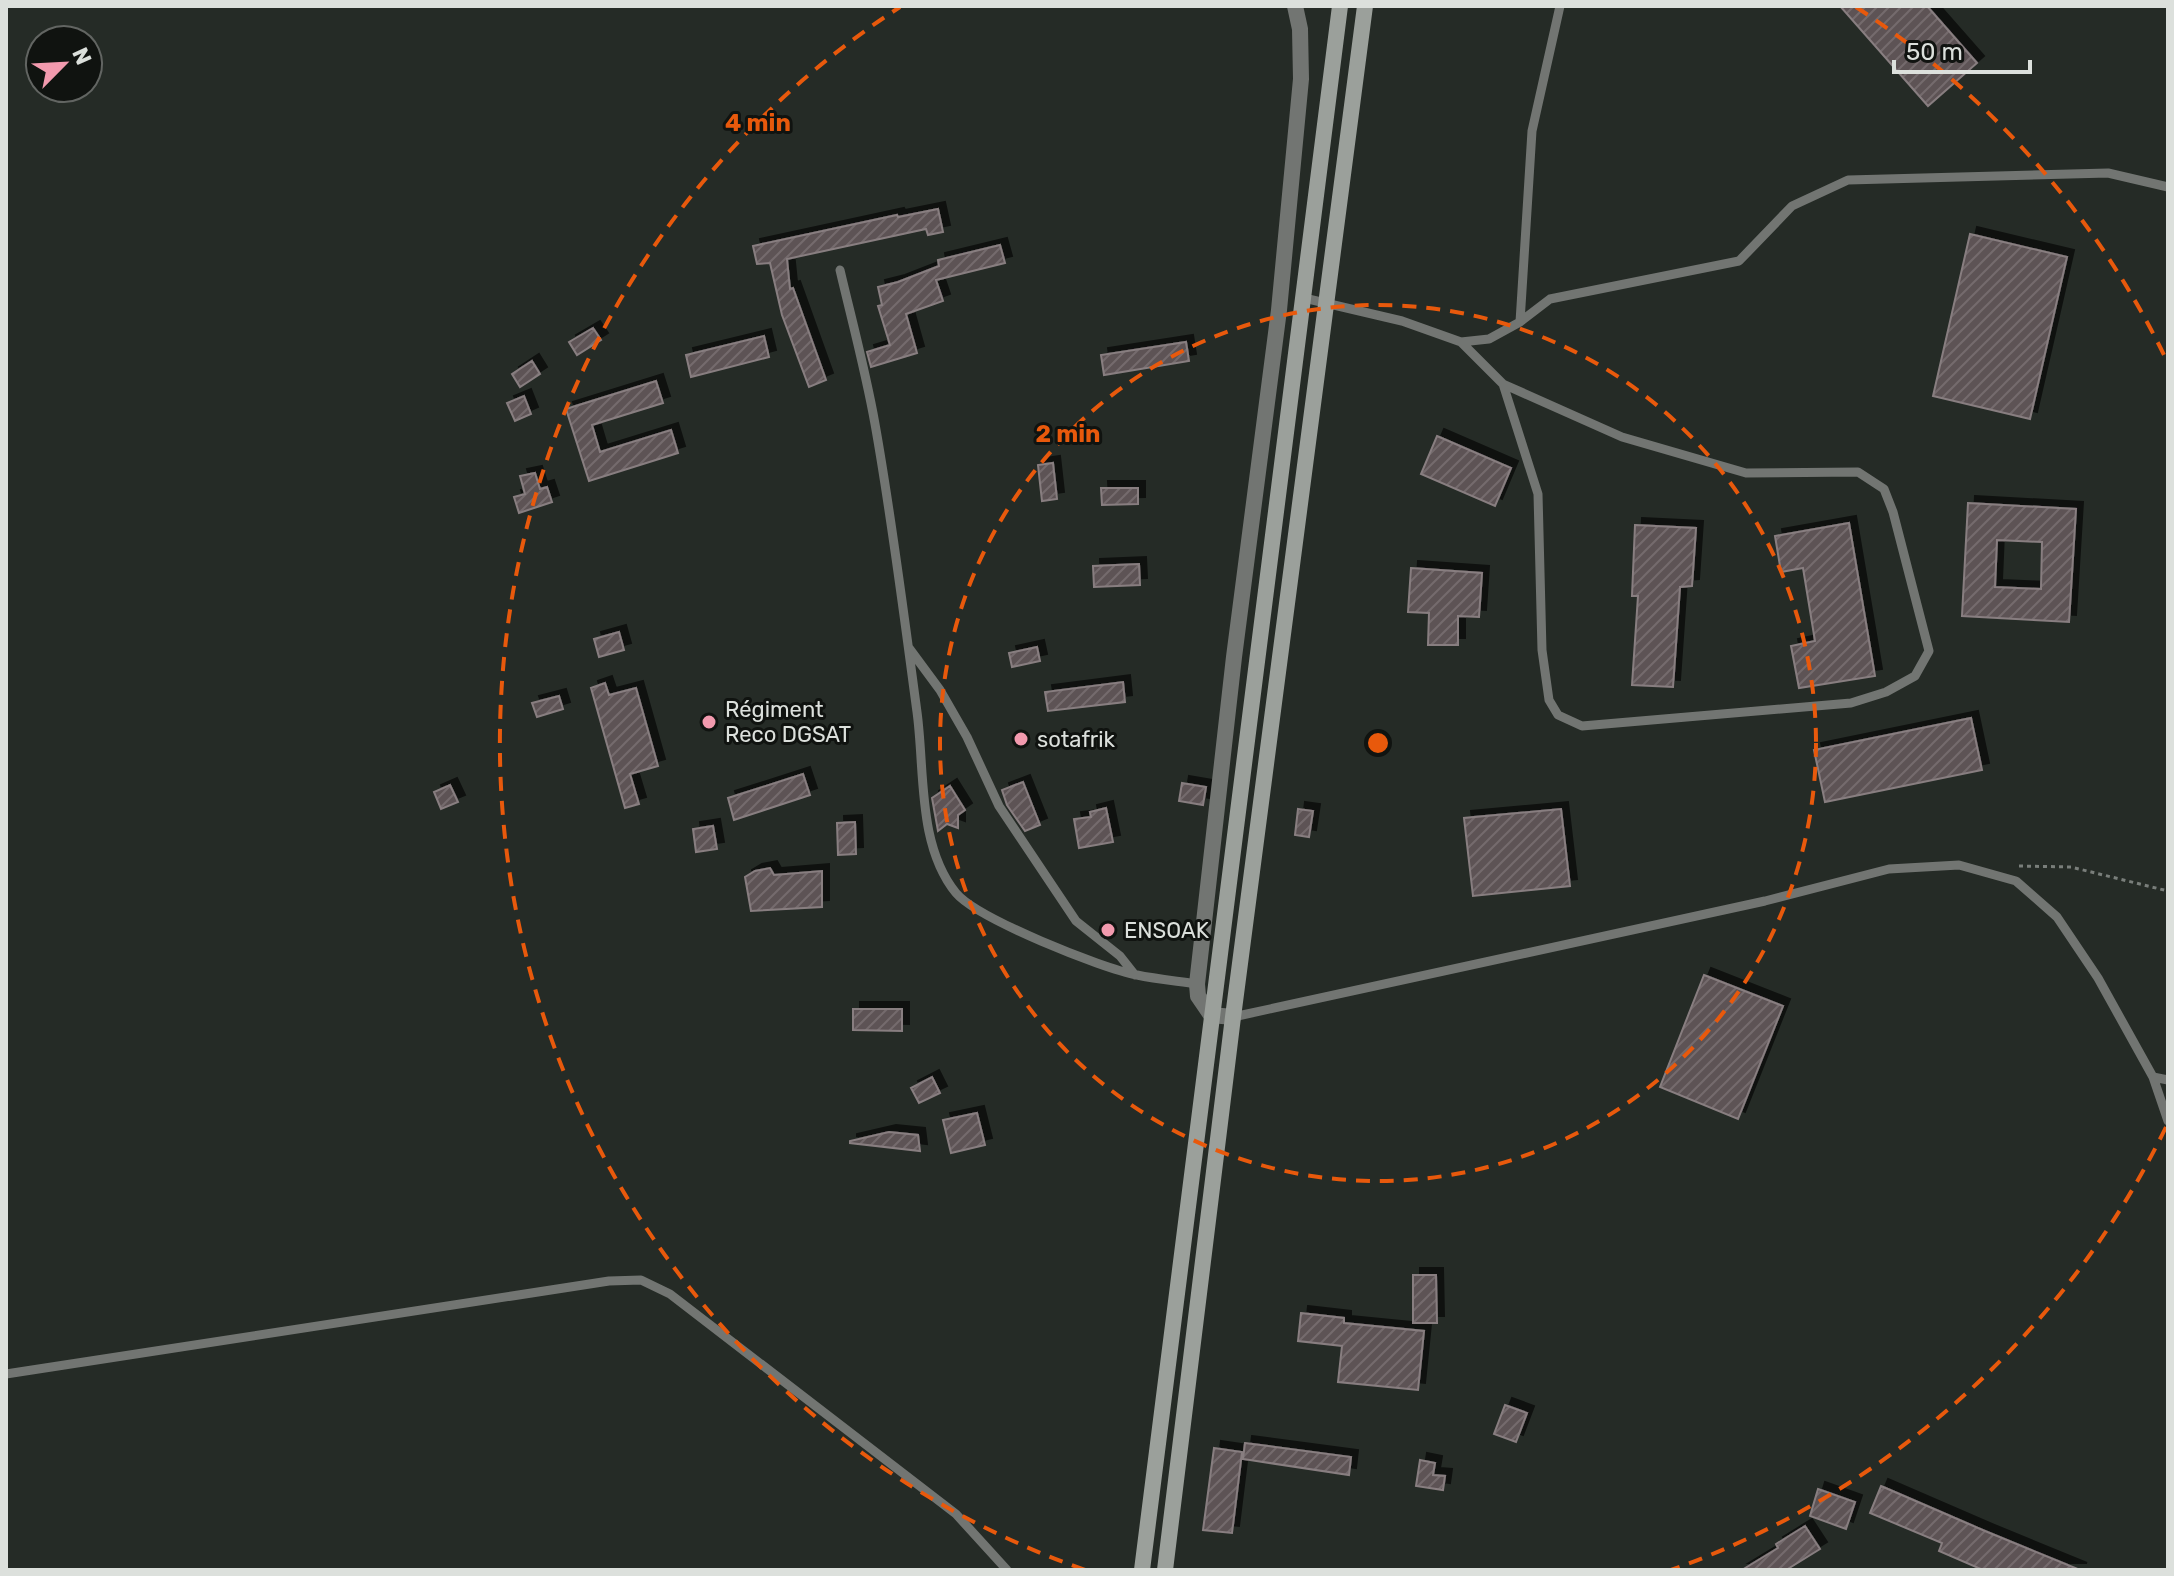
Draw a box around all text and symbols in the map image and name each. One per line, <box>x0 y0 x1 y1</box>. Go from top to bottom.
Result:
north arrow <box>24 24 104 104</box>
scale bar <box>1894 24 2030 74</box>
text: 50 m <box>1906 38 1963 66</box>
text: N <box>66 43 97 69</box>
text: 4 min <box>725 109 791 137</box>
text: 2 min <box>1036 420 1101 448</box>
place label: Régiment Reco DGSAT <box>725 696 851 748</box>
marker: Régiment Reco DGSAT <box>700 713 718 731</box>
place label: sotafrik <box>1037 726 1116 753</box>
centre of rings <box>1364 729 1392 757</box>
marker: sotafrik <box>1012 730 1030 748</box>
place label: ENSOAK <box>1124 917 1209 944</box>
marker: ENSOAK <box>1099 921 1117 939</box>

